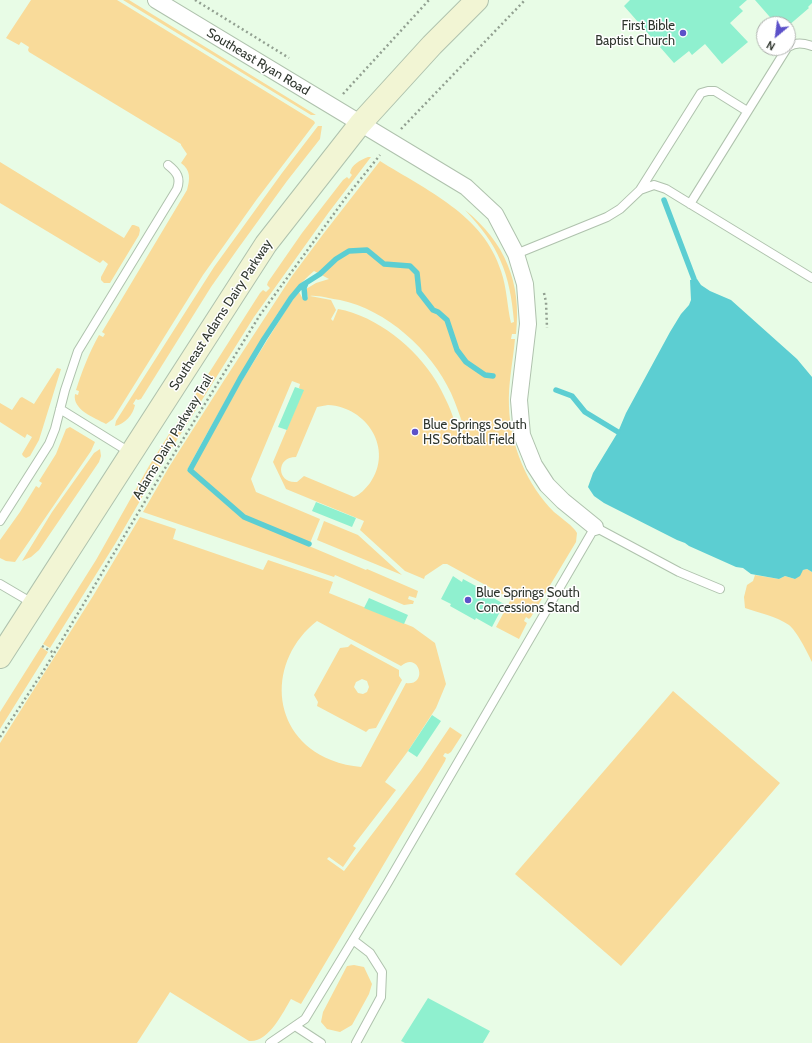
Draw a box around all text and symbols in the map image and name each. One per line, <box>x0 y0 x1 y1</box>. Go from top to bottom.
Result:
north arrow <box>756 16 796 56</box>
place label: First Bible Baptist Church <box>595 18 675 49</box>
street label: Southeast Ryan Road <box>204 25 312 99</box>
marker: First Bible Baptist Church <box>678 28 688 38</box>
text: N <box>764 38 777 54</box>
street label: Southeast Adams Dairy Parkway <box>166 237 276 393</box>
street label: Adams Dairy Parkway Trail <box>129 372 217 502</box>
place label: Blue Springs South HS Softball Field <box>423 417 527 448</box>
marker: Blue Springs South HS Softball Field <box>410 427 420 437</box>
place label: Blue Springs South Concessions Stand <box>476 585 580 616</box>
marker: Blue Springs South Concessions Stand <box>463 595 473 605</box>

